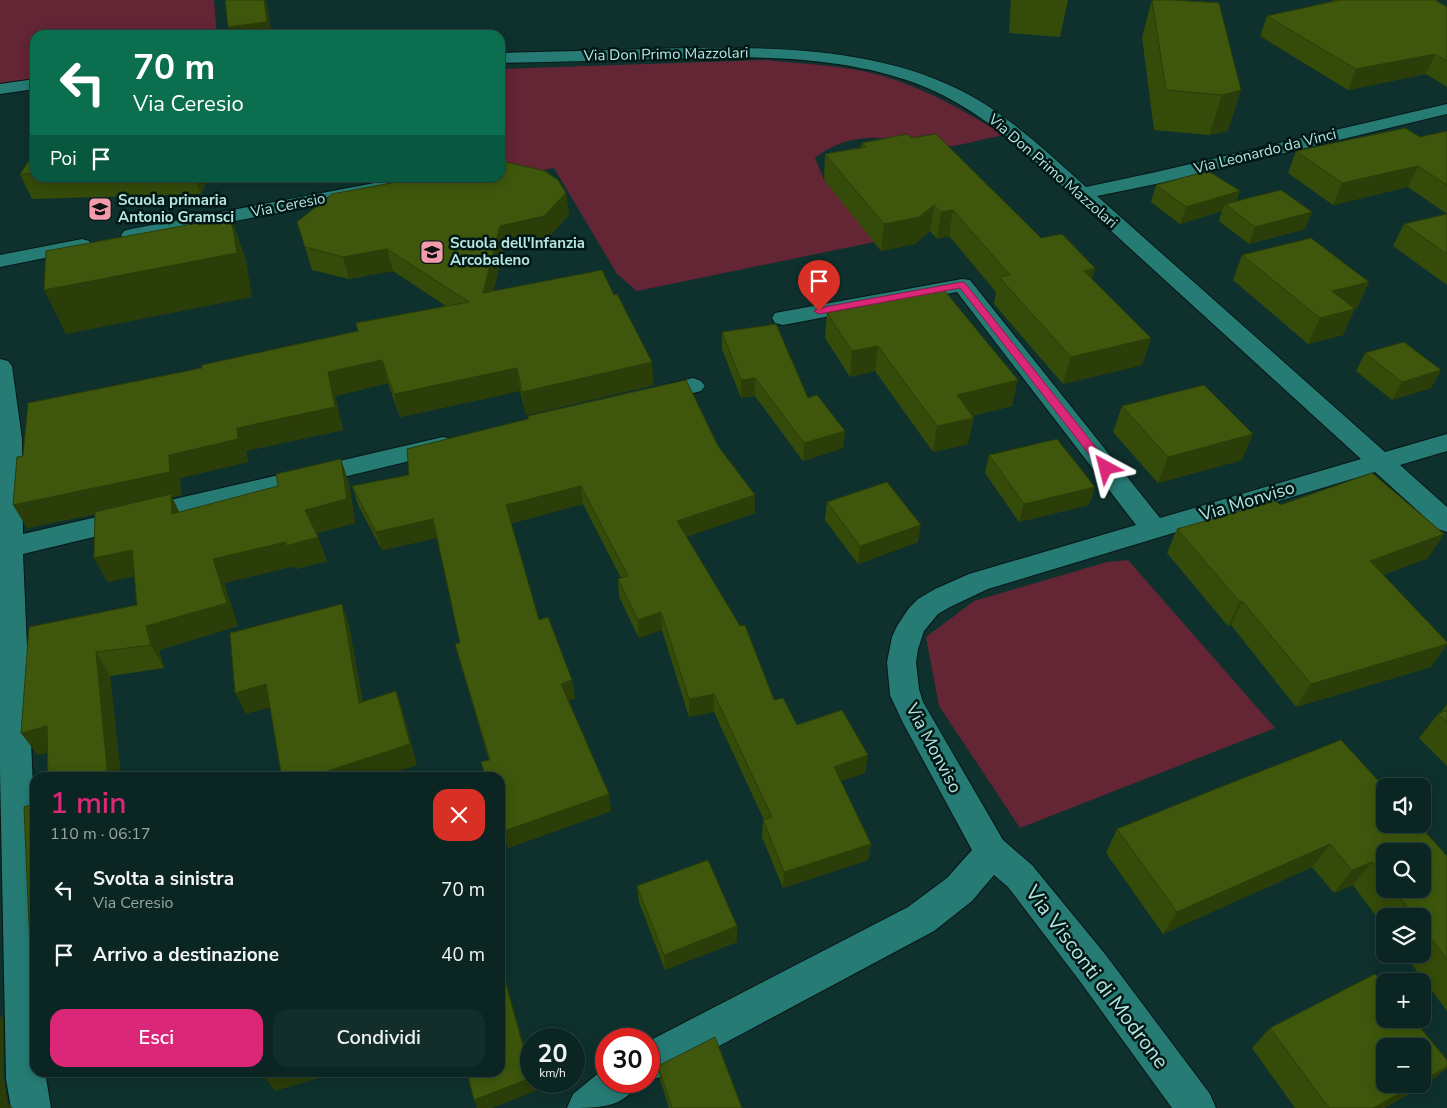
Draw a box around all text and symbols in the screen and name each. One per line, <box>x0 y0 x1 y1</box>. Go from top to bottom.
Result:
street label: Via Don Primo Mazzolari <box>582 43 749 65</box>
text: 70 m <box>133 44 215 91</box>
icon: left <box>50 50 115 115</box>
text: Via Ceresio <box>133 89 244 119</box>
street label: Via Don Primo Mazzolari <box>983 109 1122 233</box>
street label: Via Leonardo da Vinci <box>1191 124 1338 179</box>
icon: arrive <box>87 145 115 173</box>
text: Poi <box>50 146 77 172</box>
street label: Via Ceresio <box>248 188 327 222</box>
place label: Scuola primaria Antonio Gramsci <box>118 190 234 227</box>
school or university icon: Scuola primaria Antonio Gramsci <box>87 196 113 222</box>
place label: Scuola dell'Infanzia Arcobaleno <box>450 233 585 270</box>
school or university icon: Scuola dell'Infanzia Arcobaleno <box>419 239 445 265</box>
pin <box>798 260 840 311</box>
icon: arrive <box>805 267 833 295</box>
position arrow <box>1079 441 1131 493</box>
street label: Via Monviso <box>1195 475 1298 527</box>
street label: Via Monviso <box>900 698 968 797</box>
map controls <box>1376 778 1431 1093</box>
button: sound <box>1376 778 1431 833</box>
text: 1 min <box>50 783 126 824</box>
button: close <box>433 789 485 841</box>
text: 110 m · 06:17 <box>50 823 151 845</box>
button: search <box>1376 843 1431 898</box>
text: Svolta a sinistra <box>93 866 234 892</box>
icon: left <box>50 876 78 904</box>
text: 70 m <box>441 877 485 903</box>
street label: Via Visconti di Modrone <box>1018 879 1175 1074</box>
text: Via Ceresio <box>93 892 174 914</box>
button: layers <box>1376 908 1431 963</box>
icon: arrive <box>50 941 78 969</box>
text: Arrivo a destinazione <box>93 942 279 968</box>
text: 40 m <box>441 942 485 968</box>
button: + <box>1376 973 1431 1028</box>
button: Esci <box>50 1009 263 1067</box>
button: Condividi <box>273 1009 485 1067</box>
speed limit sign: 30 <box>595 1028 660 1093</box>
text: 20 <box>537 1037 568 1071</box>
button: − <box>1376 1038 1431 1093</box>
text: km/h <box>539 1065 566 1081</box>

